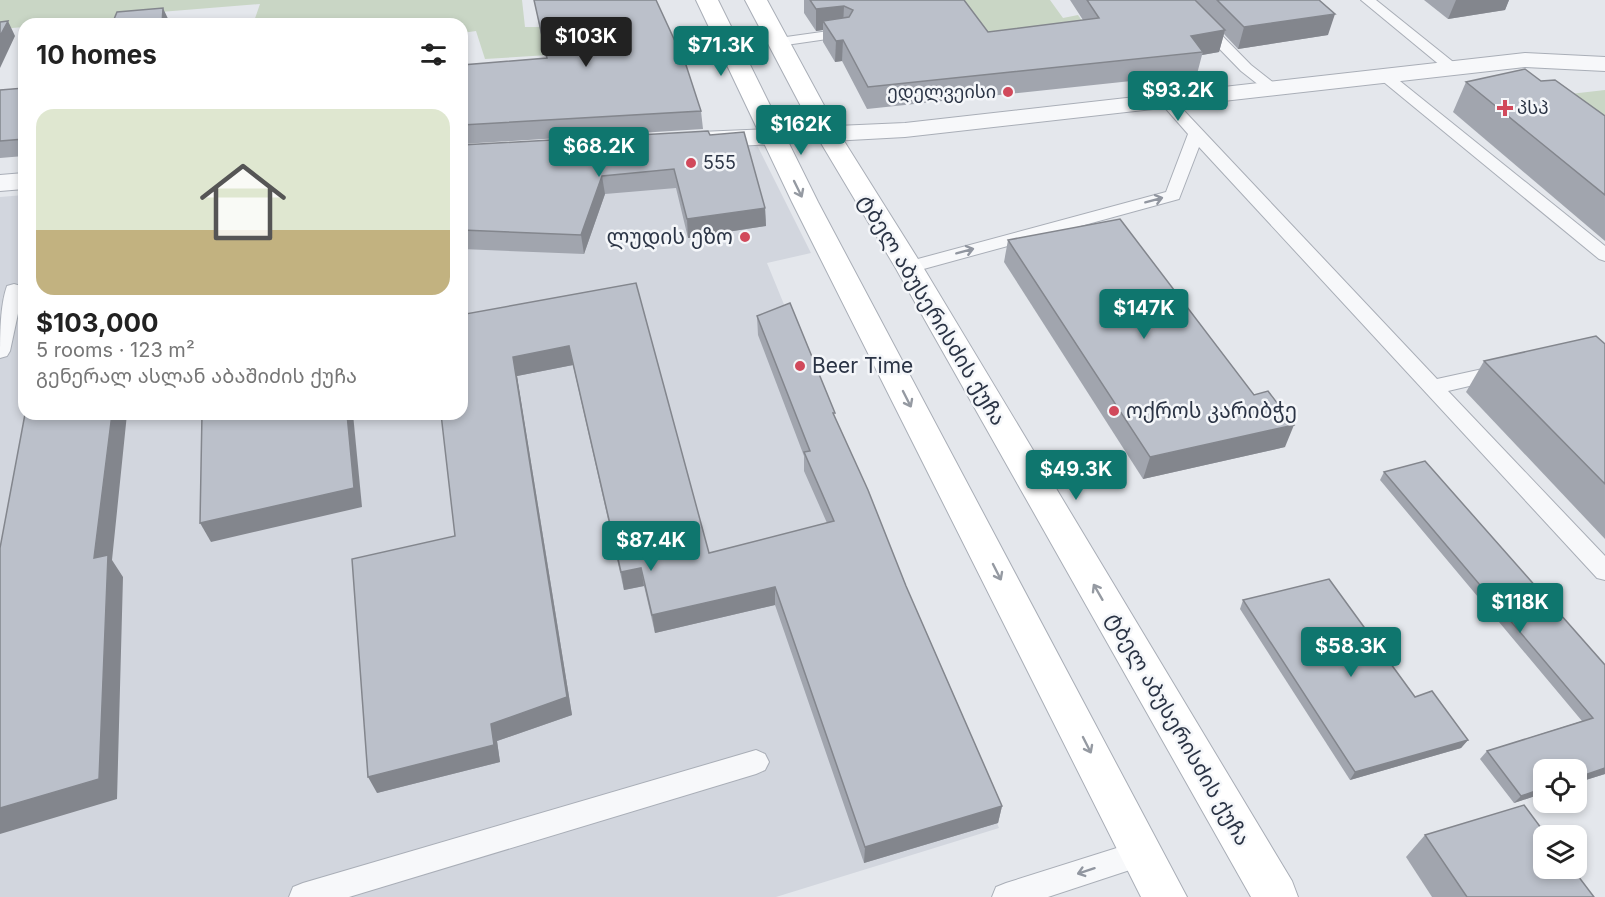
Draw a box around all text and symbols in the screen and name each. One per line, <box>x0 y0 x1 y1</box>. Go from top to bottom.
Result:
pin: $103K <box>544 17 628 68</box>
text: $103K <box>555 24 617 48</box>
pin: $71.3K <box>672 26 770 77</box>
text: $71.3K <box>688 33 754 57</box>
icon: filters <box>417 38 450 71</box>
text: 10 homes <box>36 39 157 70</box>
pin: $93.2K <box>1129 71 1227 122</box>
text: $93.2K <box>1142 78 1214 102</box>
place label: ედელვეისი <box>887 81 996 103</box>
marker: ედელვეისი <box>1001 85 1015 99</box>
place label: პსპ <box>1517 97 1549 118</box>
marker: პსპ <box>1498 101 1512 115</box>
pin: $162K <box>759 105 843 156</box>
text: $162K <box>770 112 832 136</box>
pin: $68.2K <box>550 127 648 178</box>
text: $68.2K <box>563 134 635 158</box>
icon: home <box>189 148 297 256</box>
place label: 555 <box>703 152 736 173</box>
marker: 555 <box>684 156 698 170</box>
one-way arrow <box>793 179 805 197</box>
street label: ტბელ აბუსერისძის ქუჩა <box>853 190 1011 430</box>
one-way arrow <box>1144 194 1163 205</box>
place label: ლუდის ეზო <box>606 224 733 250</box>
marker: ლუდის ეზო <box>738 230 752 244</box>
one-way arrow <box>956 245 975 257</box>
pin: $147K <box>1102 289 1186 340</box>
text: $147K <box>1113 296 1175 320</box>
text: $103,000 <box>36 307 159 338</box>
text: 5 rooms · 123 m² <box>36 338 195 362</box>
place label: Beer Time <box>812 353 913 378</box>
marker: Beer Time <box>793 359 807 373</box>
text: გენერალ ასლან აბაშიძის ქუჩა <box>36 364 357 388</box>
one-way arrow <box>901 390 913 407</box>
place label: ოქროს კარიბჭე <box>1126 398 1297 423</box>
marker: ოქროს კარიბჭე <box>1107 404 1121 418</box>
pin: $49.3K <box>1027 450 1125 501</box>
text: $49.3K <box>1040 457 1112 481</box>
pin: $87.4K <box>602 521 700 572</box>
text: $87.4K <box>616 528 686 552</box>
one-way arrow <box>992 563 1003 581</box>
pin: $118K <box>1478 583 1562 634</box>
one-way arrow <box>1092 584 1104 601</box>
text: $118K <box>1491 590 1549 614</box>
street label: ტბელ აბუსერისძის ქუჩა <box>1101 608 1255 850</box>
pin: $58.3K <box>1302 627 1400 678</box>
text: $58.3K <box>1315 634 1387 658</box>
one-way arrow <box>1081 736 1093 754</box>
map controls <box>1533 759 1587 879</box>
button: locate <box>1533 759 1587 813</box>
button: layers <box>1533 825 1587 879</box>
one-way arrow <box>1077 866 1096 877</box>

